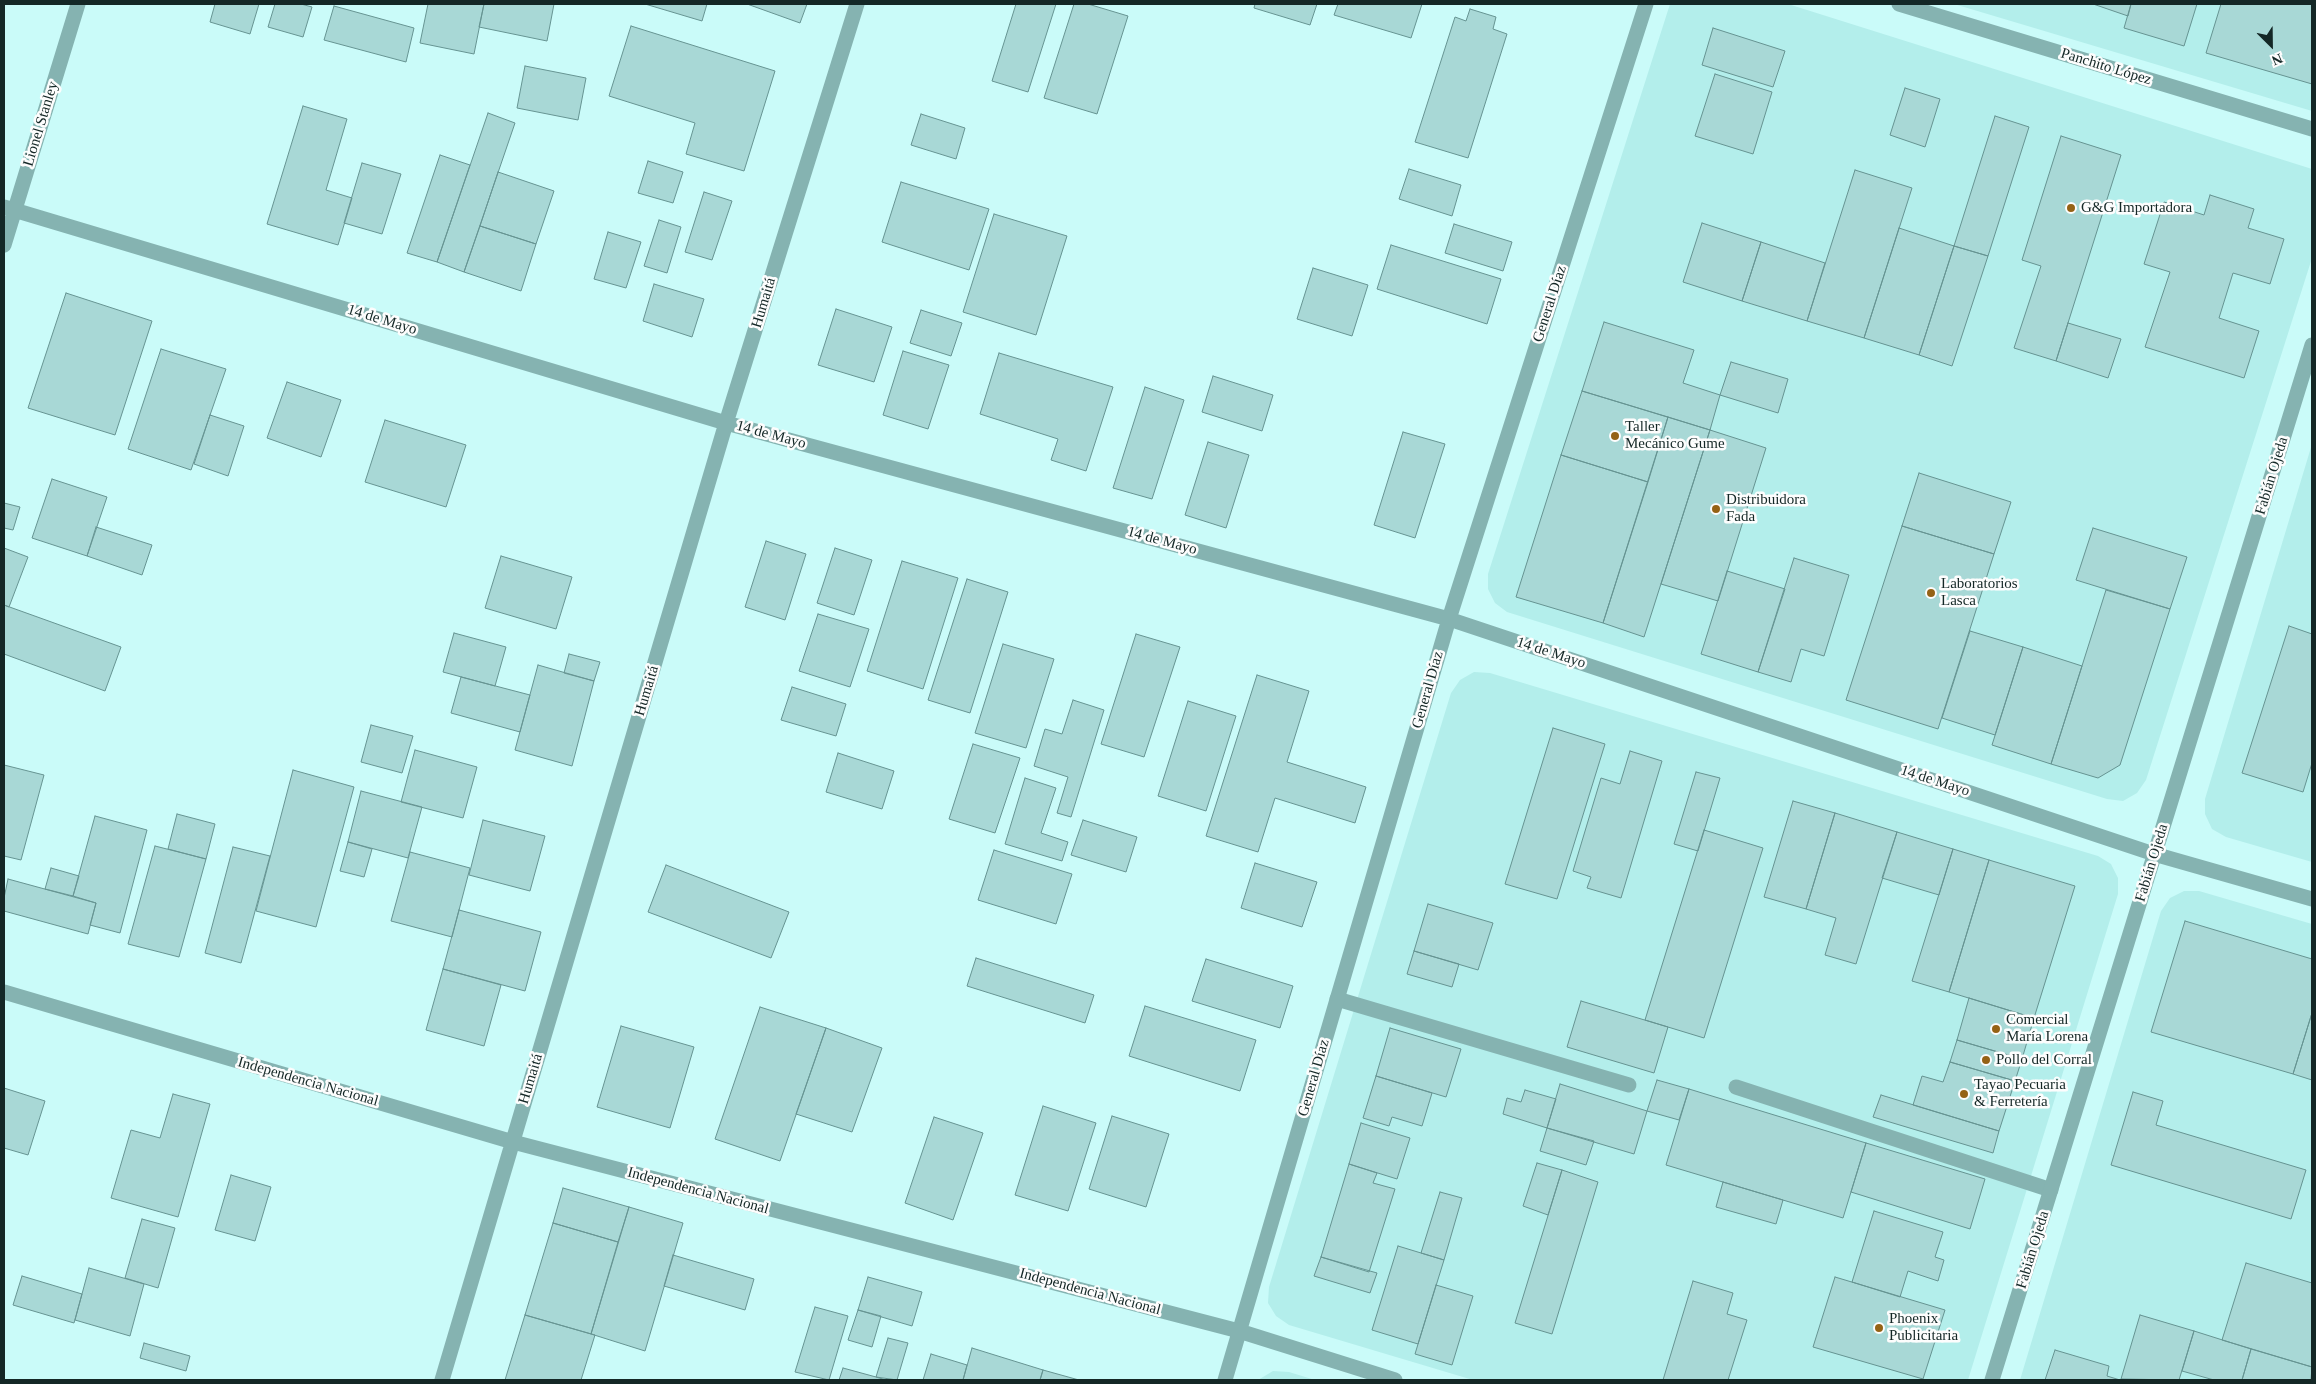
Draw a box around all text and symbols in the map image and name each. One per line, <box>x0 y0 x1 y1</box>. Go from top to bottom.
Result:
north arrow <box>2246 20 2296 70</box>
street label: Panchito López <box>2059 45 2153 89</box>
text: N <box>2269 50 2285 68</box>
street label: Lionel Stanley <box>20 79 62 169</box>
place label: G&G Importadora <box>2081 199 2192 217</box>
marker: G&G Importadora <box>2065 202 2077 214</box>
street label: General Díaz <box>1529 263 1571 345</box>
street label: Humaitá <box>748 276 780 330</box>
street label: 14 de Mayo <box>345 301 419 339</box>
street label: 14 de Mayo <box>734 417 808 453</box>
place label: Taller Mecánico Gume <box>1625 418 1725 453</box>
marker: Taller Mecánico Gume <box>1609 430 1621 442</box>
street label: Fabián Ojeda <box>2252 435 2292 517</box>
place label: Distribuidora Fada <box>1726 491 1806 526</box>
marker: Distribuidora Fada <box>1710 503 1722 515</box>
street label: 14 de Mayo <box>1125 523 1199 559</box>
place label: Laboratorios Lasca <box>1941 575 2018 610</box>
marker: Laboratorios Lasca <box>1925 587 1937 599</box>
street label: 14 de Mayo <box>1514 633 1588 673</box>
street label: General Díaz <box>1408 649 1448 731</box>
street label: Humaitá <box>631 664 663 718</box>
street label: 14 de Mayo <box>1898 761 1972 801</box>
street label: Fabián Ojeda <box>2132 822 2172 904</box>
place label: Comercial María Lorena <box>2006 1011 2088 1046</box>
marker: Comercial María Lorena <box>1990 1023 2002 1035</box>
street label: General Díaz <box>1294 1037 1334 1119</box>
place label: Pollo del Corral <box>1996 1051 2092 1069</box>
street label: Humaitá <box>515 1052 547 1106</box>
street label: Independencia Nacional <box>236 1053 380 1111</box>
marker: Pollo del Corral <box>1980 1054 1992 1066</box>
place label: Tayao Pecuaria & Ferretería <box>1974 1076 2066 1111</box>
marker: Tayao Pecuaria & Ferretería <box>1958 1088 1970 1100</box>
street label: Independencia Nacional <box>625 1163 771 1219</box>
street label: Fabián Ojeda <box>2013 1209 2053 1291</box>
street label: Independencia Nacional <box>1017 1264 1163 1320</box>
place label: Phoenix Publicitaria <box>1889 1310 1958 1345</box>
marker: Phoenix Publicitaria <box>1873 1322 1885 1334</box>

